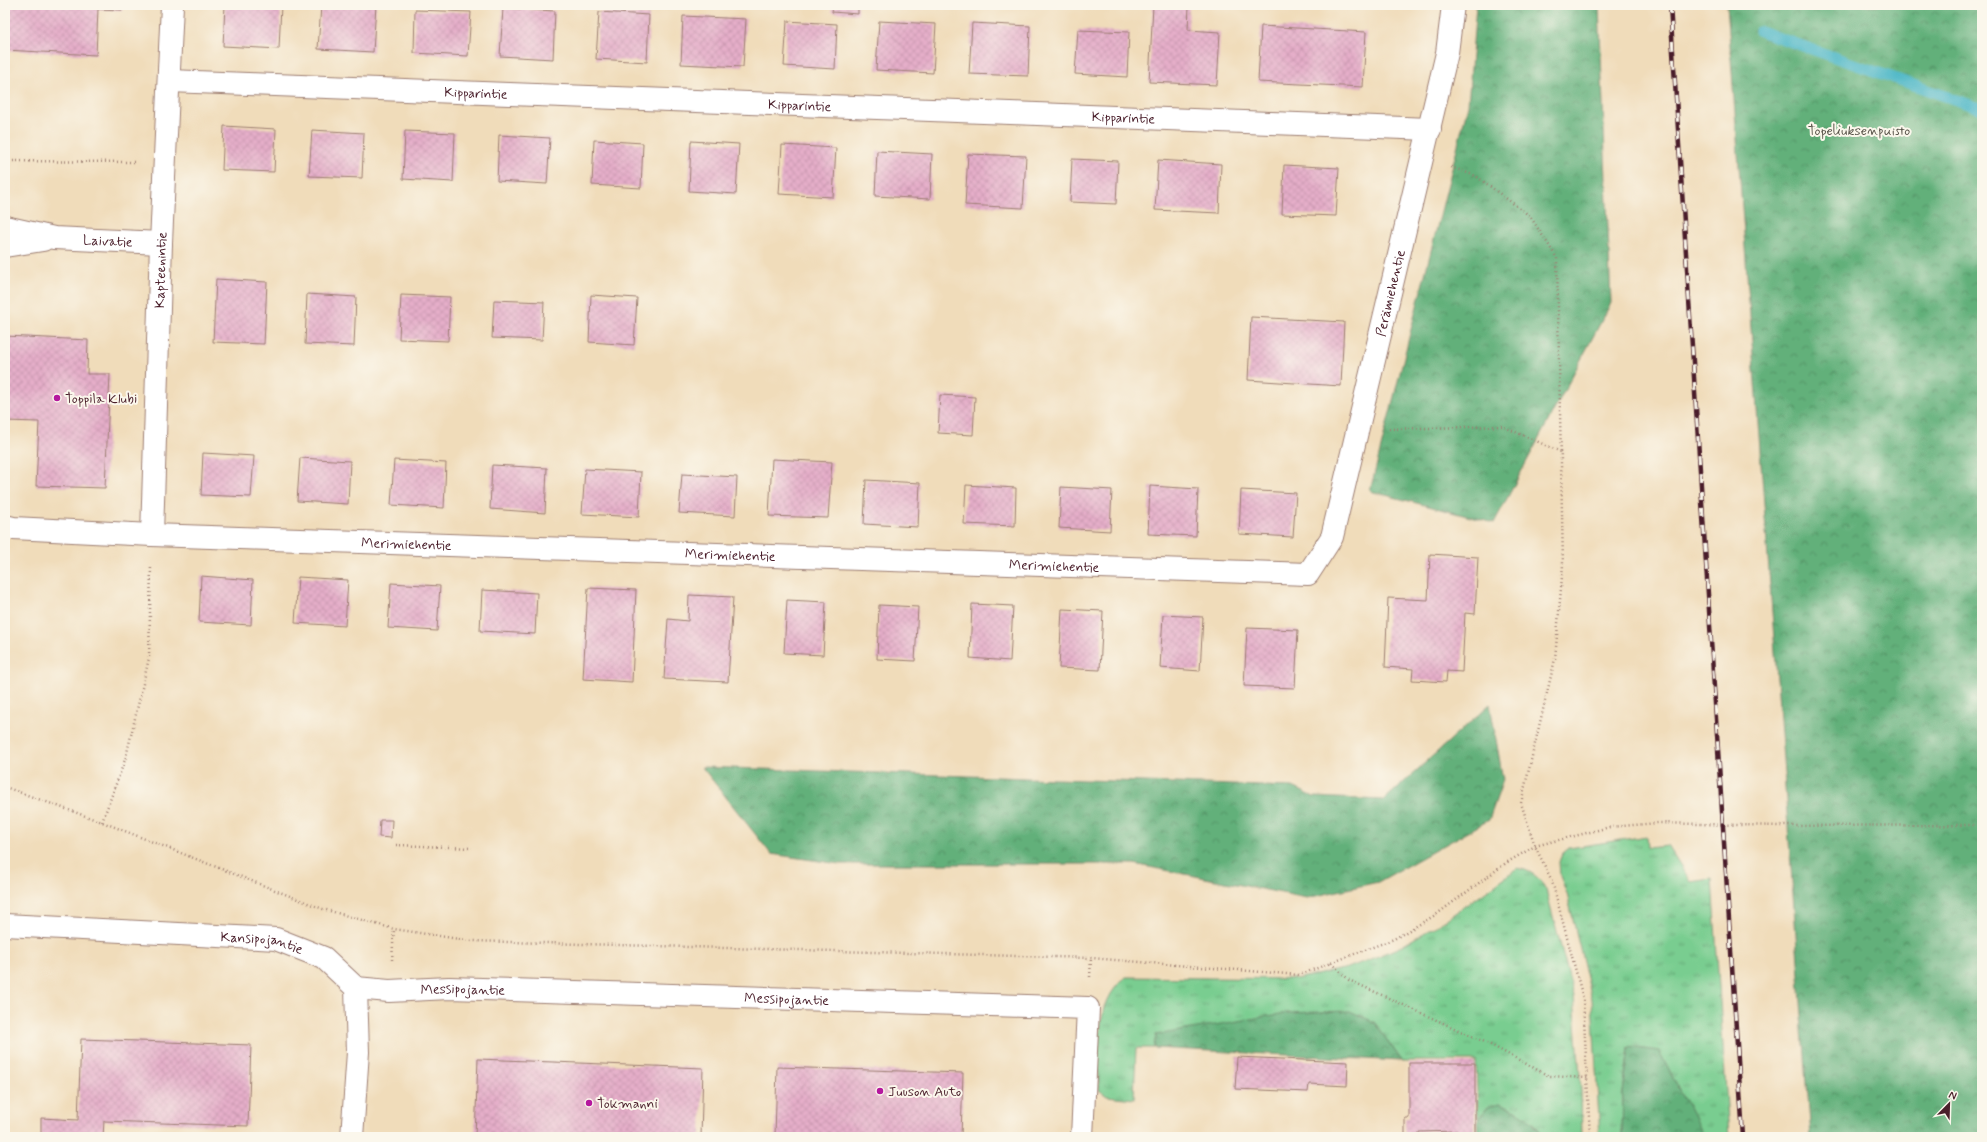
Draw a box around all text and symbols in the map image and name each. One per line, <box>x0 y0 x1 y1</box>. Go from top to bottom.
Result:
street label: Kipparintie <box>444 83 508 104</box>
street label: Kipparintie <box>767 96 832 116</box>
street label: Kipparintie <box>1091 108 1155 129</box>
park label: Topeliuksenpuisto <box>1808 122 1910 140</box>
street label: Laivatie <box>82 231 133 252</box>
street label: Kapteenintie <box>151 231 172 309</box>
street label: Perämiehentie <box>1372 248 1410 338</box>
place label: Toppila Klubi <box>65 390 137 408</box>
marker: Toppila Klubi <box>52 393 62 403</box>
street label: Merimiehentie <box>361 534 452 555</box>
street label: Merimiehentie <box>685 545 776 566</box>
street label: Merimiehentie <box>1008 556 1100 577</box>
street label: Kansipojantie <box>220 928 306 959</box>
street label: Messipojantie <box>420 980 506 1000</box>
street label: Messipojantie <box>744 989 829 1010</box>
place label: Juuson Auto <box>888 1083 961 1101</box>
north arrow <box>1929 1084 1969 1124</box>
marker: Juuson Auto <box>875 1086 885 1096</box>
text: N <box>1946 1088 1959 1104</box>
place label: Tokmanni <box>597 1095 658 1113</box>
marker: Tokmanni <box>584 1098 594 1108</box>

